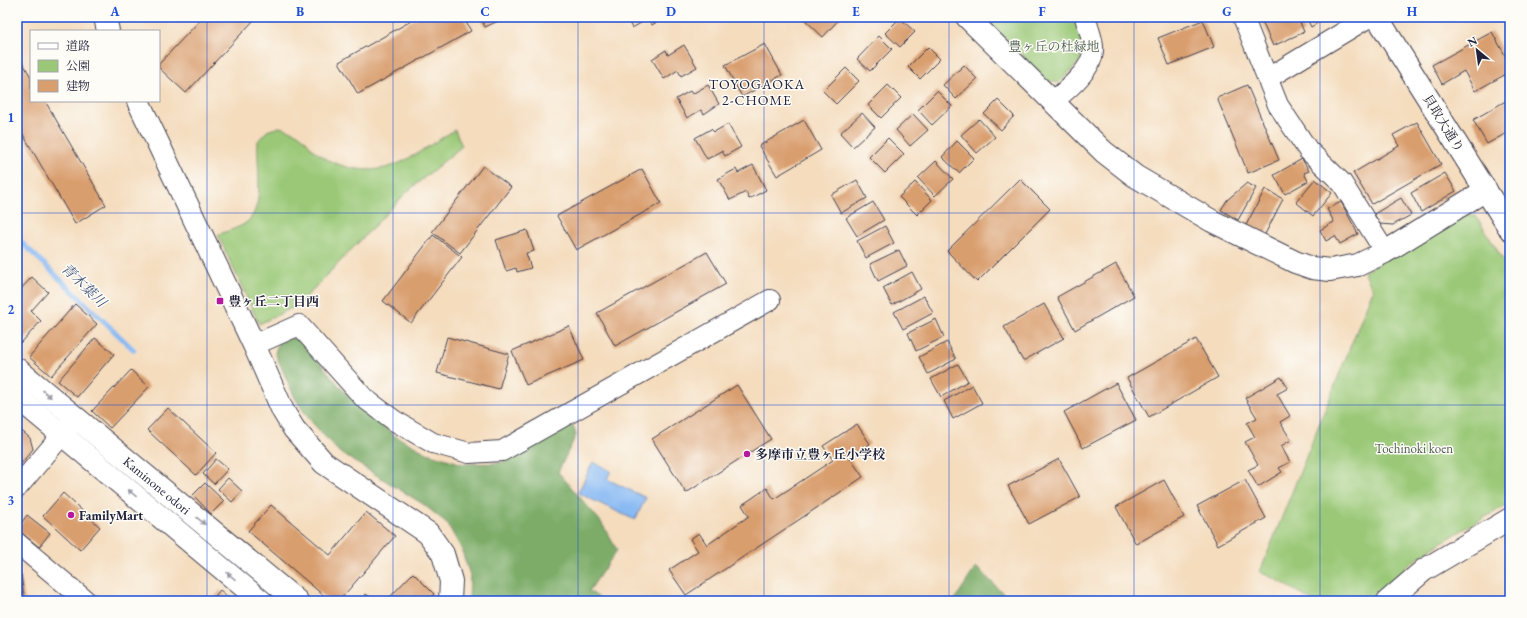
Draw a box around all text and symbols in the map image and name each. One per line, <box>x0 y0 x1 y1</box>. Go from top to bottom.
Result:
text: A <box>109 3 120 20</box>
text: B <box>296 3 304 20</box>
text: C <box>480 3 490 20</box>
text: D <box>666 3 676 20</box>
text: E <box>852 3 860 20</box>
text: F <box>1038 3 1046 20</box>
text: G <box>1222 3 1232 20</box>
text: H <box>1407 3 1418 20</box>
legend <box>30 30 160 102</box>
north arrow <box>1457 30 1497 70</box>
text: N <box>1465 33 1480 50</box>
text: 道路 <box>66 38 90 54</box>
park label: 豊ヶ丘の杜緑地 <box>1008 38 1100 55</box>
text: 公園 <box>66 58 90 74</box>
district label: TOYOGAOKA 2-CHOME <box>709 75 805 109</box>
text: 建物 <box>66 78 90 94</box>
street label: 貝取大通り <box>1419 91 1468 155</box>
text: 1 <box>8 109 15 126</box>
water label: 青木葉川 <box>58 259 112 312</box>
place label: 豊ヶ丘二丁目西 <box>228 293 319 310</box>
marker: 豊ヶ丘二丁目西 <box>215 296 225 306</box>
text: 2 <box>8 301 15 318</box>
one-way arrow <box>42 389 52 398</box>
park label: Tochinoki koen <box>1375 440 1453 457</box>
place label: 多摩市立豊ヶ丘小学校 <box>755 446 886 463</box>
marker: 多摩市立豊ヶ丘小学校 <box>742 449 752 459</box>
street label: Kaminone odori <box>120 453 194 518</box>
one-way arrow <box>126 488 137 497</box>
text: 3 <box>8 492 15 509</box>
place label: FamilyMart <box>79 507 143 524</box>
marker: FamilyMart <box>66 510 76 520</box>
one-way arrow <box>195 517 206 526</box>
one-way arrow <box>226 572 237 581</box>

